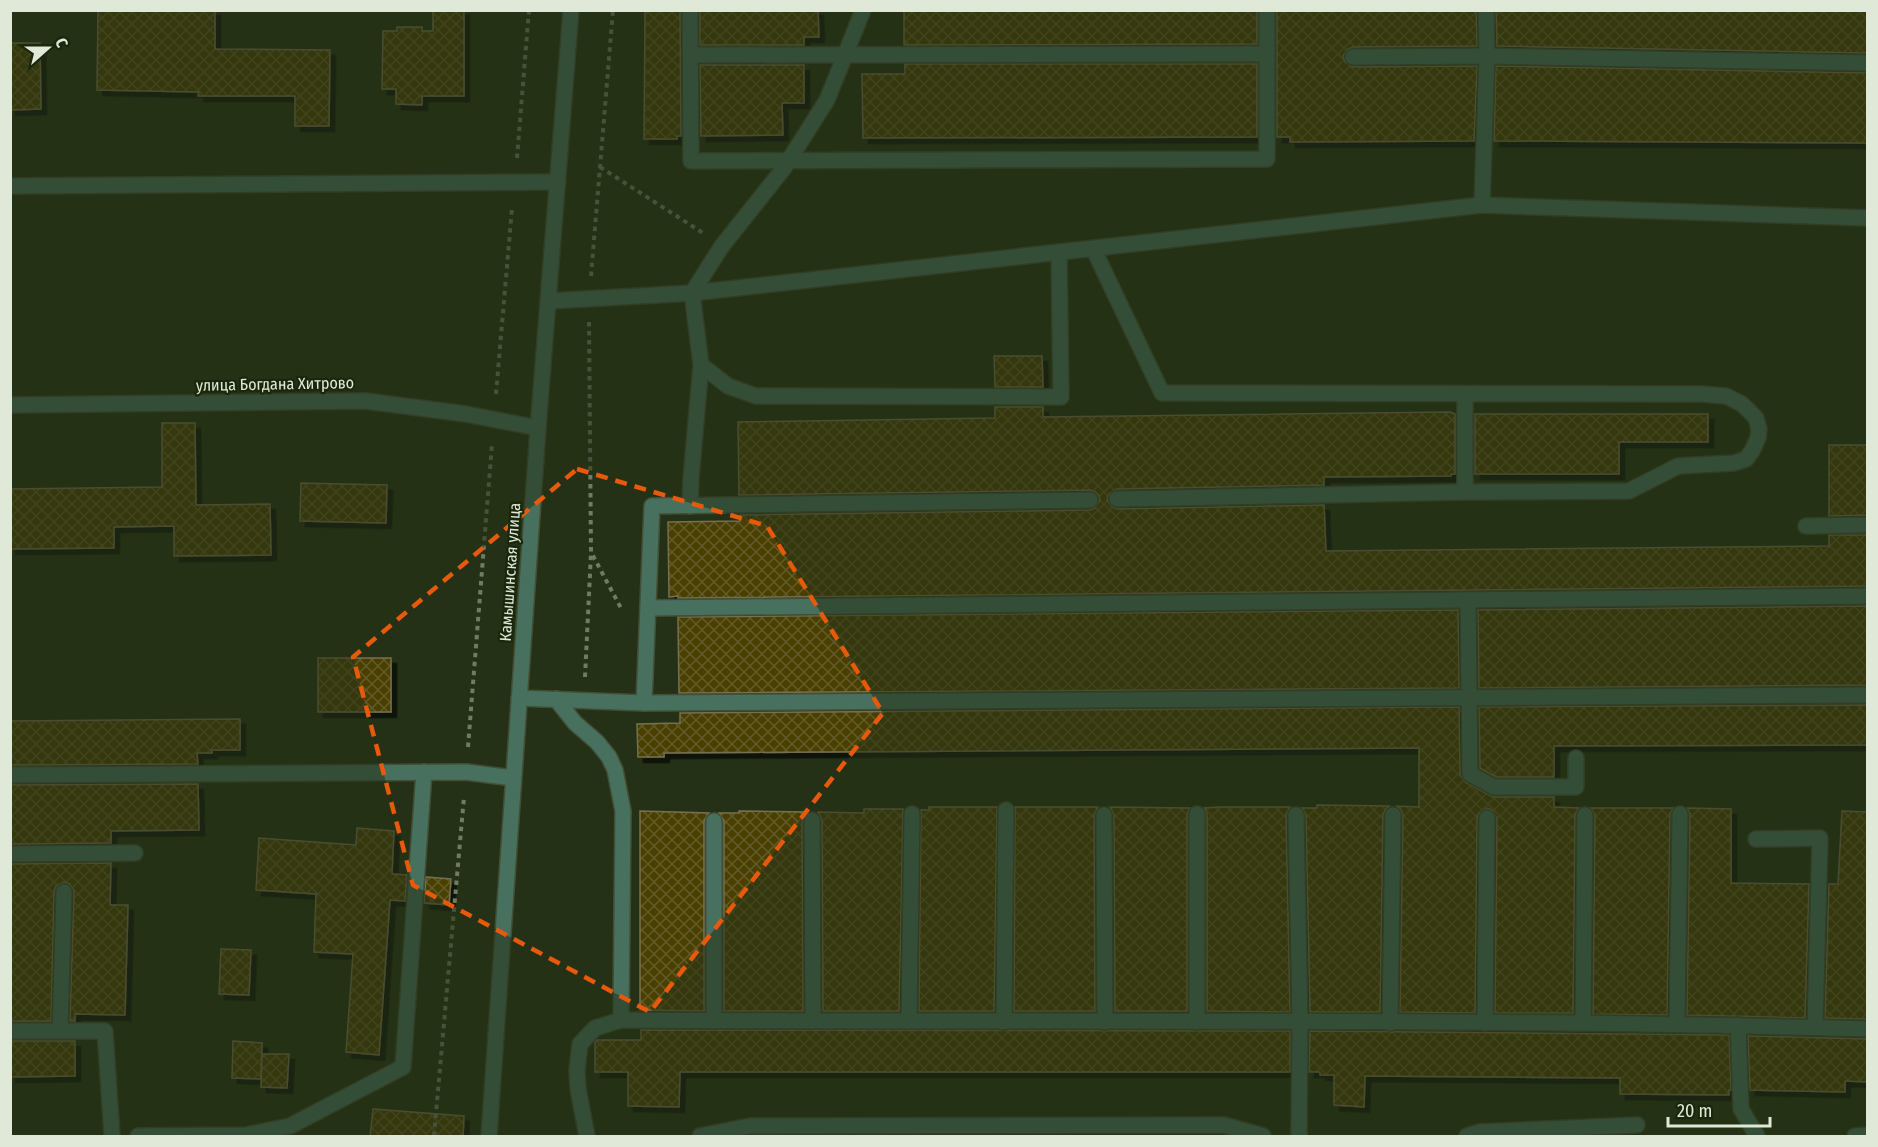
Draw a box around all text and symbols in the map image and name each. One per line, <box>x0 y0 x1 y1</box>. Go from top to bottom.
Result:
north arrow <box>18 18 78 78</box>
text: С <box>51 35 72 51</box>
street label: улица Богдана Хитрово <box>196 373 354 395</box>
street label: Камышинская улица <box>496 502 524 642</box>
scale bar <box>1668 1090 1770 1128</box>
text: 20 m <box>1677 1100 1712 1122</box>

